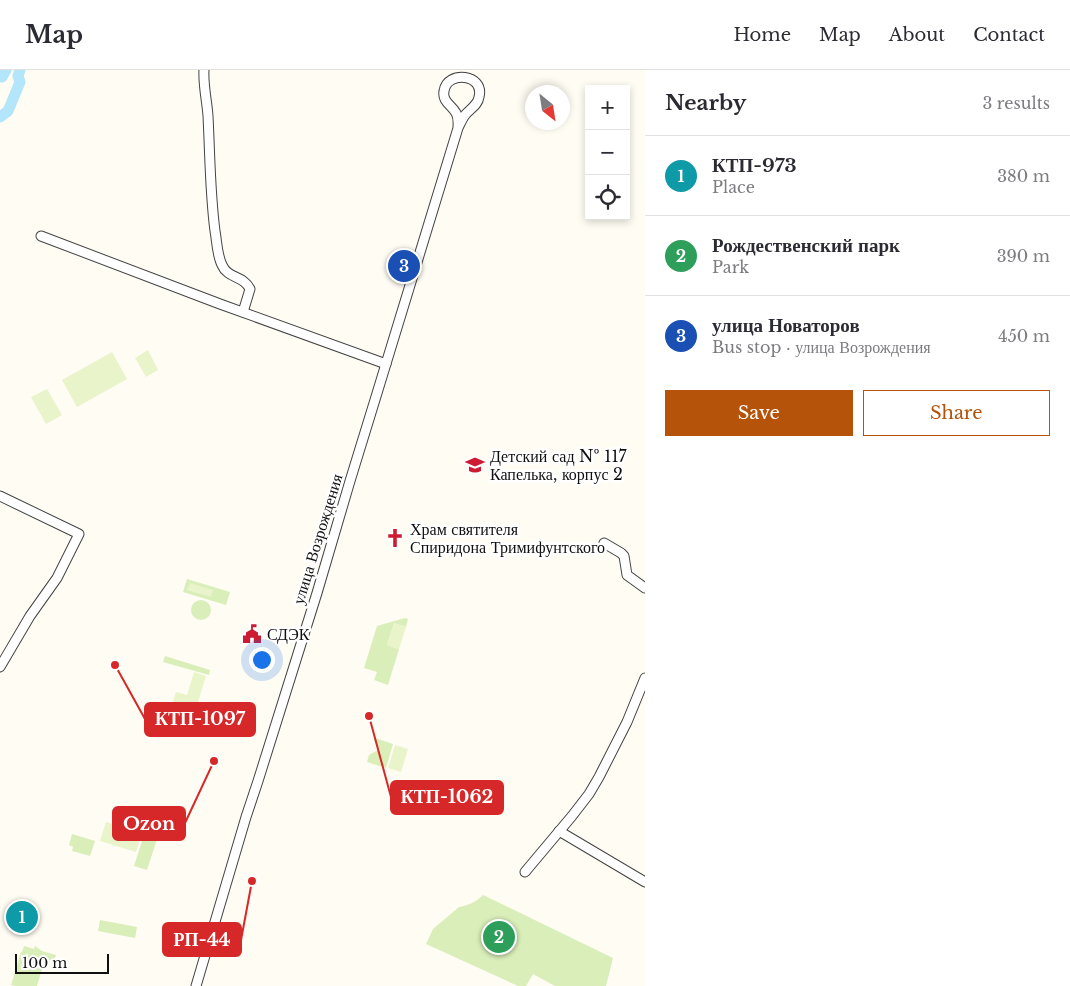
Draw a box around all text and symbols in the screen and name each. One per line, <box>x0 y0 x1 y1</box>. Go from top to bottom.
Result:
text: Map <box>25 20 83 49</box>
text: Home <box>733 24 791 46</box>
text: Map <box>819 24 861 46</box>
text: About <box>889 24 945 46</box>
text: Contact <box>973 24 1045 46</box>
north arrow <box>525 85 570 130</box>
map controls <box>585 85 630 220</box>
button: + <box>585 85 630 130</box>
text: Nearby <box>665 90 746 116</box>
text: 3 results <box>982 93 1050 113</box>
button: − <box>585 130 630 175</box>
text: КТП-973 <box>712 154 797 177</box>
text: 1 <box>678 166 684 186</box>
text: 380 m <box>997 166 1050 186</box>
button: locate <box>585 175 630 220</box>
text: Place <box>712 177 755 197</box>
text: Рождественский парк <box>712 234 900 257</box>
text: 2 <box>676 246 686 266</box>
text: 390 m <box>997 246 1050 266</box>
pin: 3 <box>388 247 420 285</box>
text: Park <box>712 257 749 277</box>
text: улица Новаторов <box>712 314 860 337</box>
text: 3 <box>676 326 686 346</box>
text: 450 m <box>998 326 1050 346</box>
text: Bus stop · улица Возрождения <box>712 337 931 357</box>
button: Save <box>665 390 853 436</box>
button: Share <box>863 390 1050 436</box>
place label: Детский сад № 117 Капелька, корпус 2 <box>490 446 628 484</box>
school or university icon: Детский сад № 117 Капелька, корпус 2 <box>464 454 486 476</box>
street label: улица Возрождения <box>288 471 347 607</box>
place label: Храм святителя Спиридона Тримифунтского <box>410 519 605 557</box>
church icon: Храм святителя Спиридона Тримифунтского <box>384 527 406 549</box>
public building icon: СДЭК <box>241 623 263 645</box>
place label: СДЭК <box>267 624 310 644</box>
your location <box>249 647 275 673</box>
callout: КТП-1097 <box>145 703 255 736</box>
text: КТП-1097 <box>155 708 246 730</box>
callout: КТП-1062 <box>391 781 503 814</box>
text: КТП-1062 <box>401 786 493 808</box>
callout: Ozon <box>113 807 185 840</box>
text: Ozon <box>123 813 175 835</box>
pin: 1 <box>6 898 38 936</box>
pin: 2 <box>483 918 515 956</box>
callout: РП-44 <box>163 923 241 956</box>
text: РП-44 <box>173 929 231 951</box>
scale bar <box>15 951 109 974</box>
text: 100 m <box>22 954 67 972</box>

